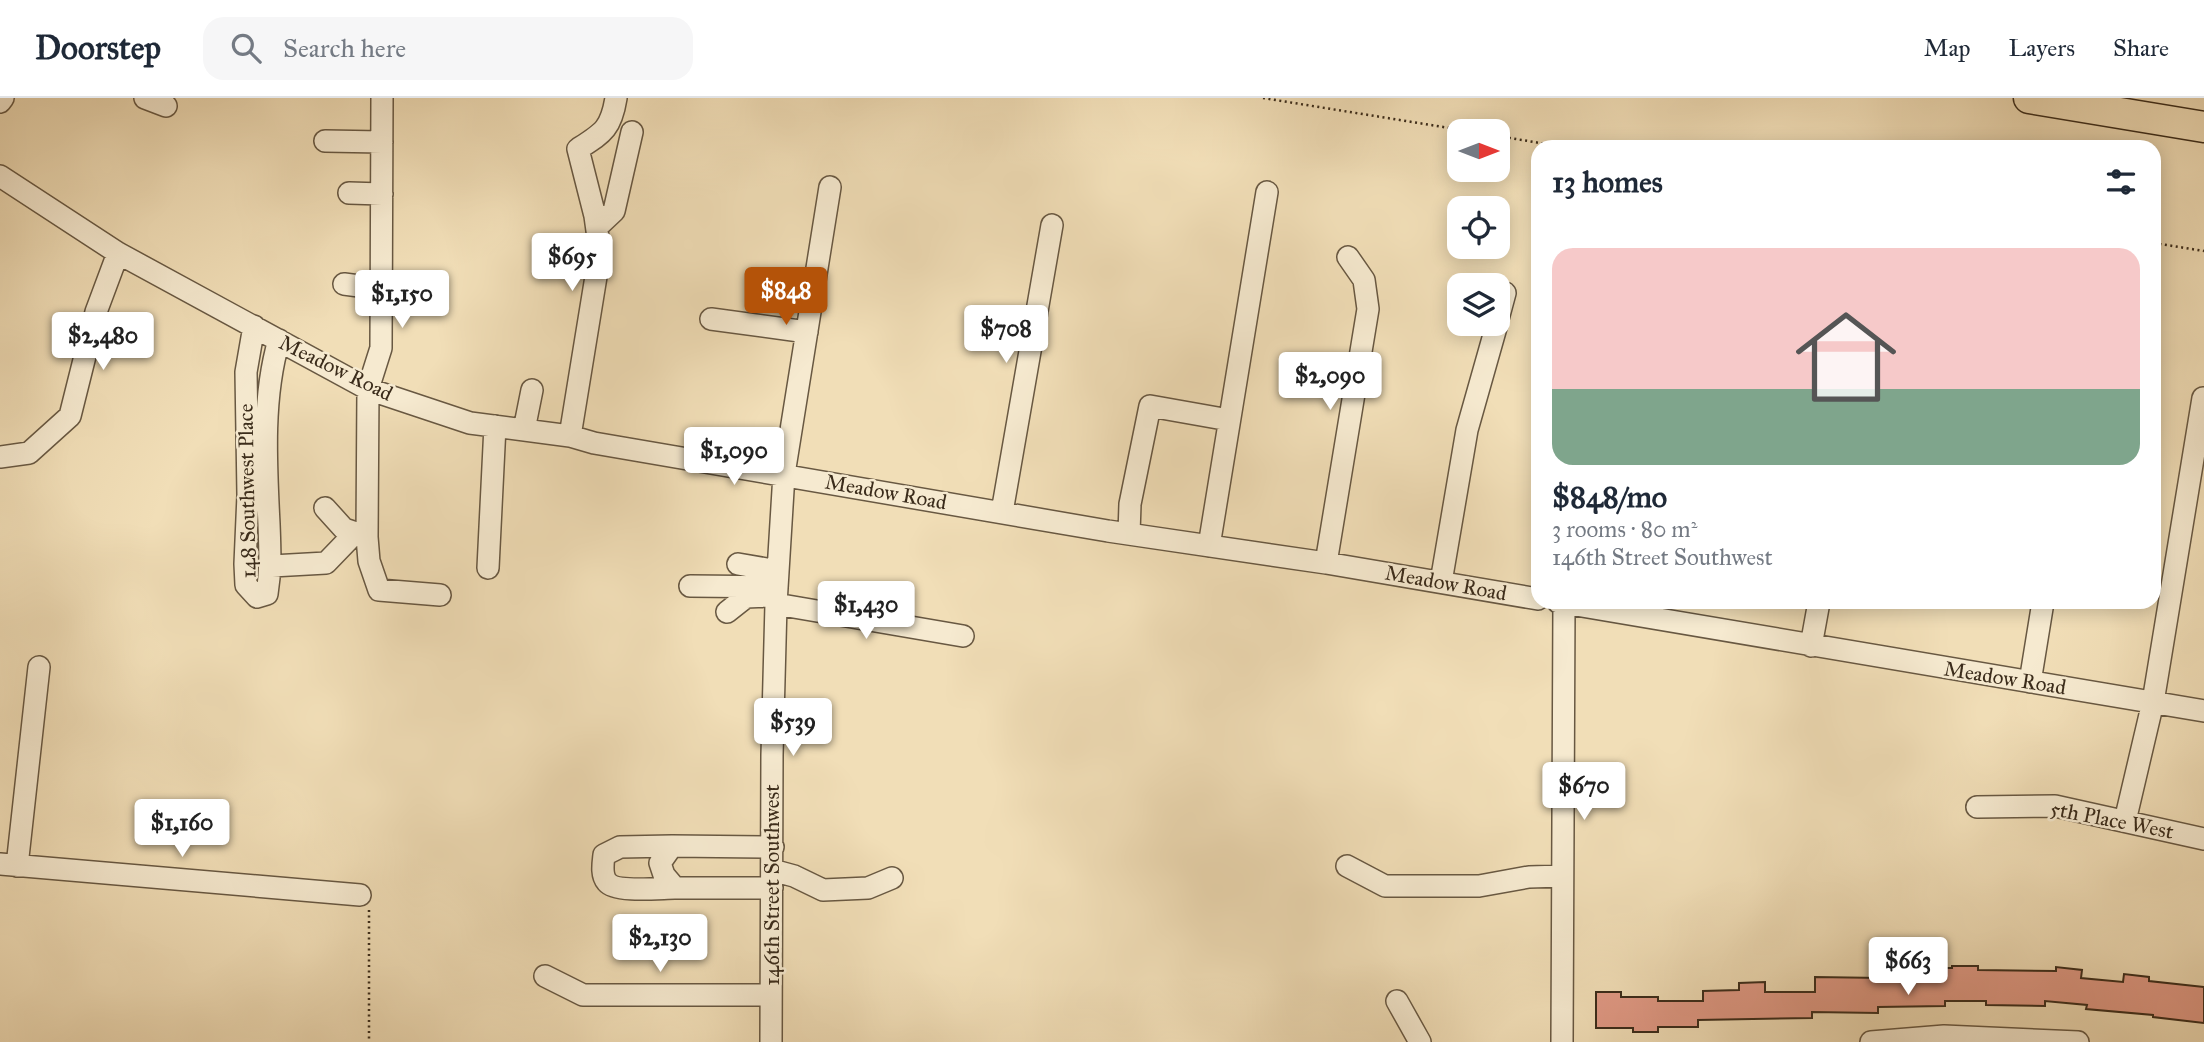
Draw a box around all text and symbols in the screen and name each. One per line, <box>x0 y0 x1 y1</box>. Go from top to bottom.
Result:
search box <box>203 17 693 80</box>
text: Doorstep <box>35 28 161 68</box>
icon: search <box>227 29 265 67</box>
text: Search here <box>283 32 406 64</box>
text: Map <box>1924 33 1971 63</box>
text: Layers <box>2009 33 2075 63</box>
text: Share <box>2113 33 2169 63</box>
north arrow <box>1447 119 1510 182</box>
map controls <box>1447 119 1510 336</box>
icon: filters <box>2102 163 2140 201</box>
text: 13 homes <box>1552 164 1663 200</box>
button: locate <box>1447 196 1510 259</box>
pin: $695 <box>531 234 613 293</box>
text: $695 <box>548 242 596 270</box>
pin: $848 <box>745 268 827 327</box>
pin: $1,150 <box>345 271 459 330</box>
button: layers <box>1447 273 1510 336</box>
text: $848 <box>760 276 812 304</box>
text: $1,150 <box>371 279 433 307</box>
icon: home <box>1783 294 1909 420</box>
pin: $708 <box>965 306 1047 365</box>
pin: $2,480 <box>46 313 160 372</box>
text: $708 <box>980 314 1032 342</box>
text: $2,480 <box>68 321 138 349</box>
street label: Meadow Road <box>275 329 398 407</box>
pin: $2,090 <box>1273 352 1387 412</box>
text: $2,090 <box>1295 361 1365 389</box>
street label: 148 Southwest Place <box>232 403 262 579</box>
pin: $1,090 <box>677 428 791 487</box>
text: $1,090 <box>700 436 768 464</box>
street label: Meadow Road <box>823 468 949 516</box>
text: $848/mo <box>1552 479 1667 515</box>
text: 3 rooms · 80 m² <box>1552 515 1697 543</box>
text: 146th Street Southwest <box>1552 543 1773 571</box>
street label: Meadow Road <box>1383 559 1509 607</box>
pin: $1,430 <box>809 582 923 641</box>
text: $1,430 <box>834 590 898 618</box>
street label: Meadow Road <box>1942 656 2068 701</box>
pin: $539 <box>752 698 834 758</box>
text: $539 <box>770 707 816 735</box>
pin: $670 <box>1543 762 1625 822</box>
text: $670 <box>1558 771 1610 799</box>
street label: 146th Street Southwest <box>759 784 785 986</box>
street label: 5th Place West <box>2048 795 2176 845</box>
pin: $1,160 <box>125 800 239 859</box>
text: $1,160 <box>150 808 214 836</box>
pin: $2,130 <box>603 914 717 974</box>
text: $2,130 <box>628 923 692 951</box>
pin: $663 <box>1867 937 1949 997</box>
text: $663 <box>1885 946 1931 974</box>

